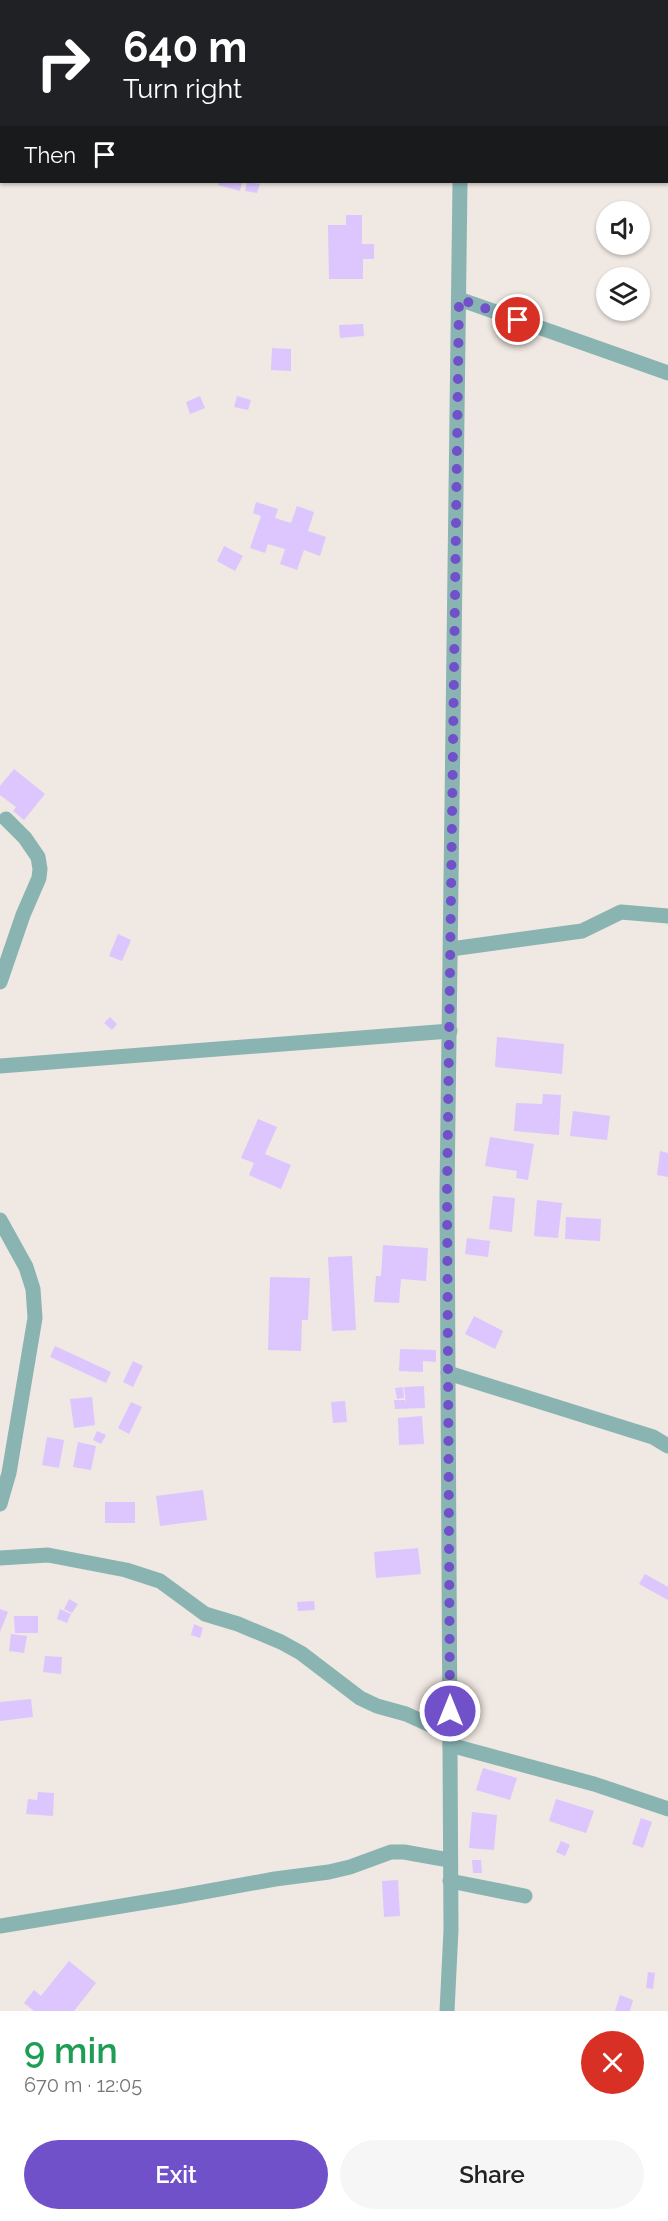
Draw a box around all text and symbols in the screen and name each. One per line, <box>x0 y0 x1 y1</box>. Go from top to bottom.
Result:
text: 640 m <box>123 23 247 72</box>
icon: right <box>24 24 102 102</box>
text: Turn right <box>123 73 242 104</box>
icon: arrive <box>88 138 121 171</box>
text: Then <box>24 142 76 168</box>
map controls <box>596 201 650 321</box>
button: sound <box>596 201 650 255</box>
button: layers <box>596 267 650 321</box>
pin <box>492 294 543 345</box>
icon: arrive <box>501 303 534 336</box>
position arrow <box>418 1679 482 1743</box>
text: 9 min <box>24 2029 118 2071</box>
button: close <box>581 2031 644 2094</box>
text: 670 m · 12:05 <box>24 2073 142 2097</box>
button: Exit <box>24 2140 328 2209</box>
button: Share <box>340 2140 644 2209</box>

